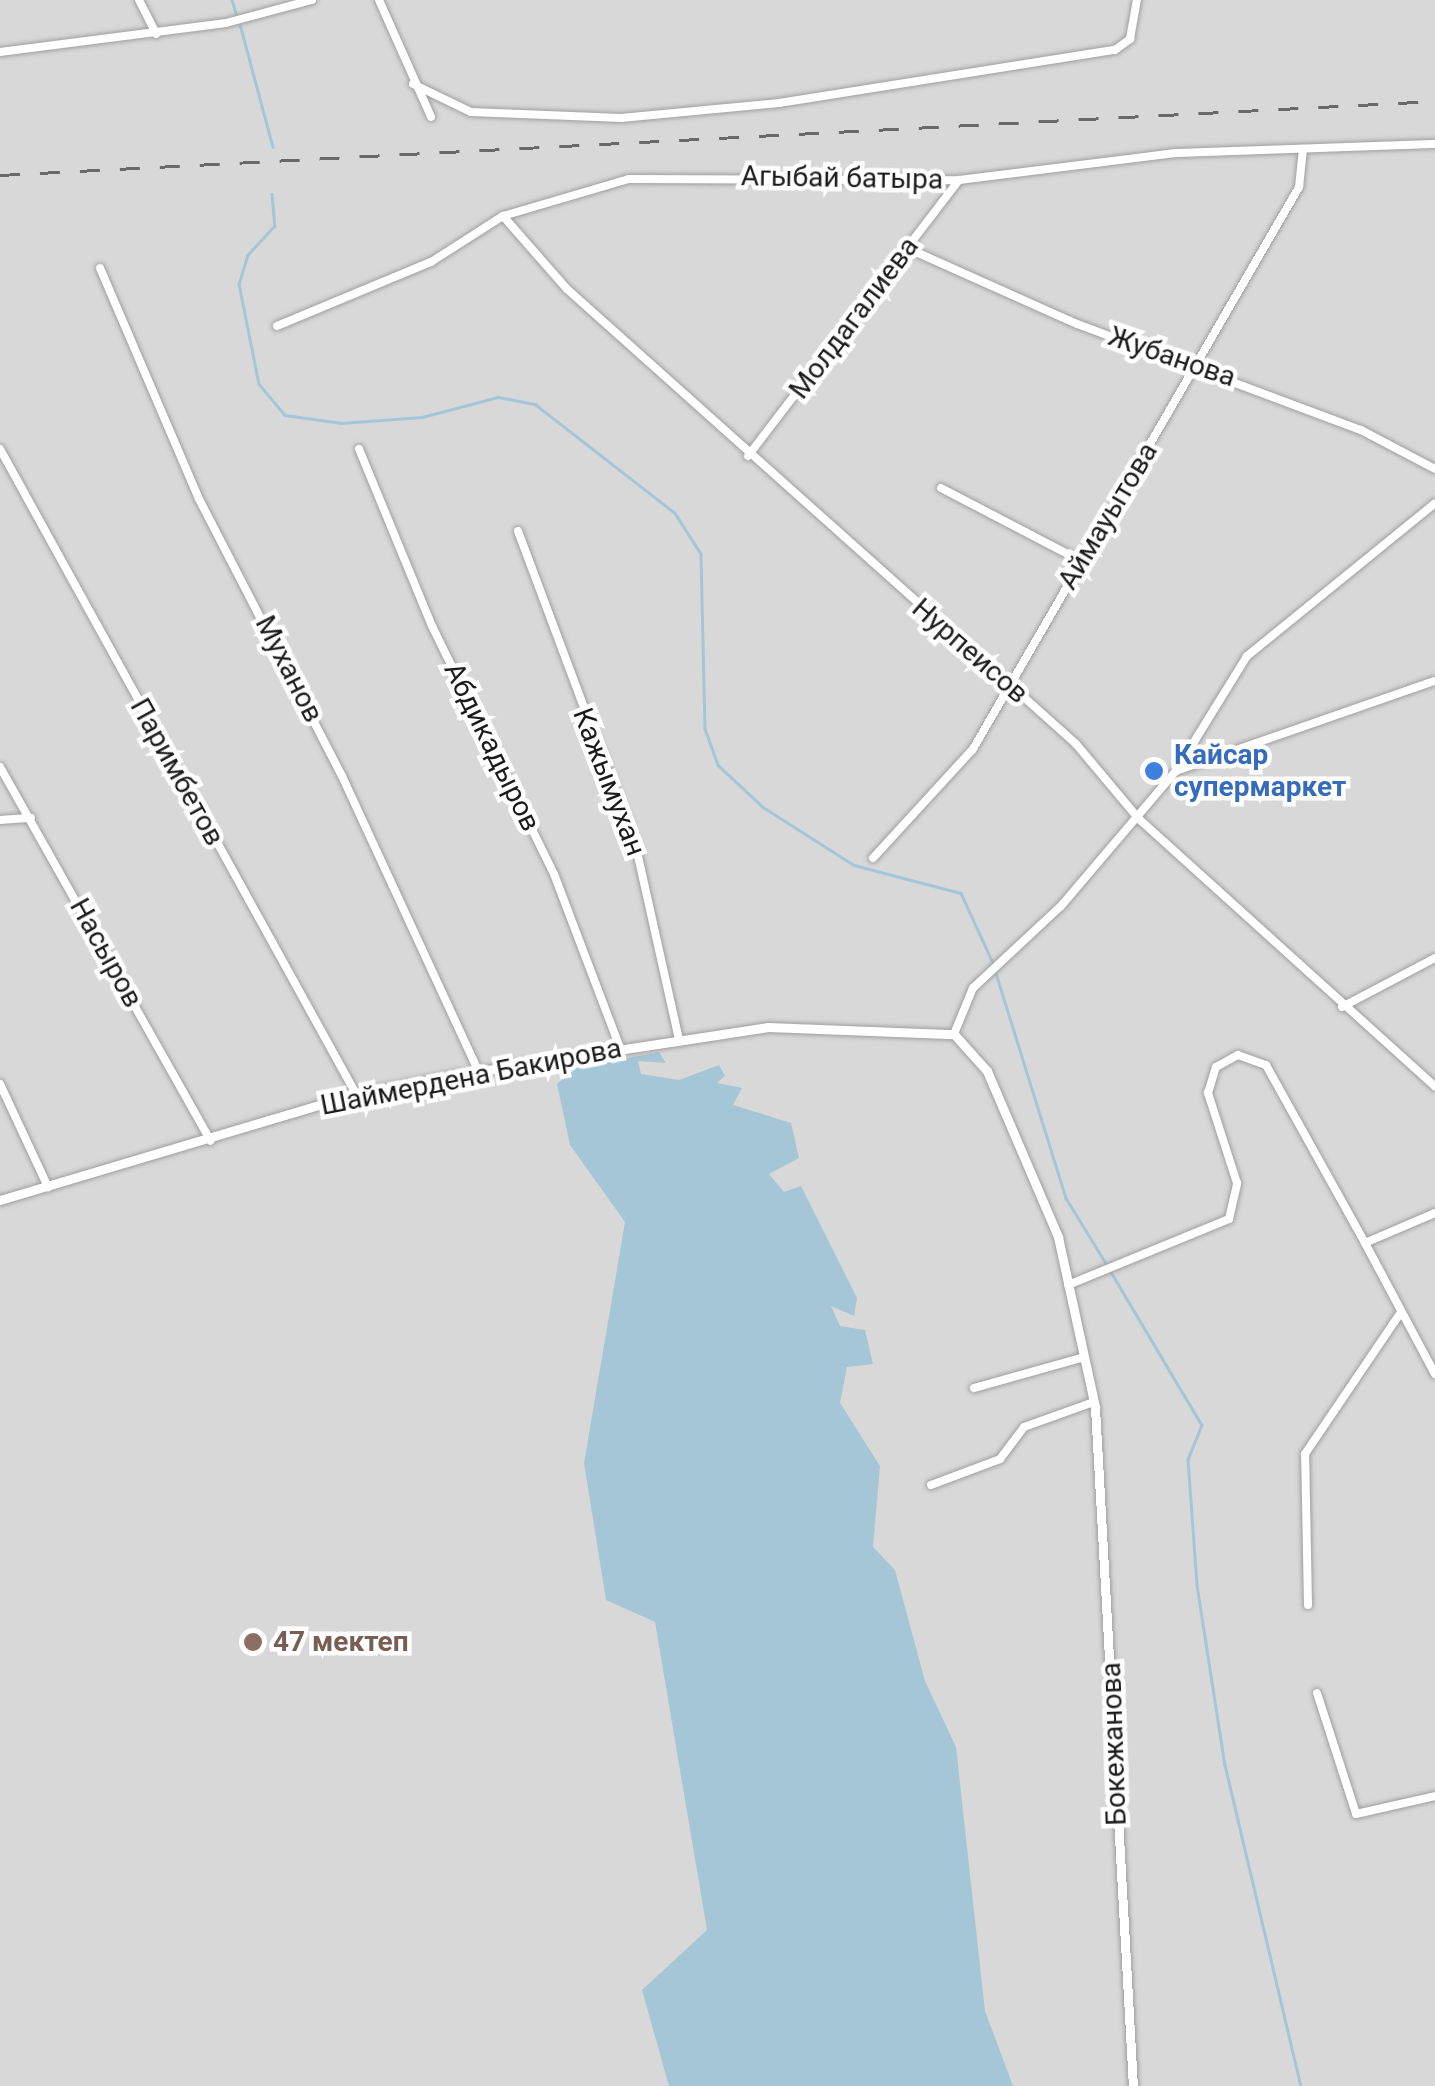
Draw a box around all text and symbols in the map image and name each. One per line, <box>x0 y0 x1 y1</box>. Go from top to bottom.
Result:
street label: Агыбай батыра <box>741 159 943 197</box>
street label: Молдагалиева <box>782 230 926 406</box>
street label: Жубанова <box>1104 320 1240 394</box>
street label: Аймауытова <box>1051 436 1165 596</box>
street label: Нурпеисов <box>905 591 1035 711</box>
street label: Муханов <box>248 610 330 728</box>
street label: Абдикадыров <box>437 657 547 837</box>
street label: Паримбетов <box>123 693 231 851</box>
street label: Кажымухан <box>565 703 653 861</box>
place label: Кайсар супермаркет <box>1174 738 1346 804</box>
marker: Кайсар супермаркет <box>1143 760 1165 782</box>
street label: Насыров <box>62 893 150 1013</box>
street label: Шаймердена Бакирова <box>318 1031 624 1123</box>
place label: 47 мектеп <box>273 1625 409 1659</box>
marker: 47 мектеп <box>242 1631 264 1653</box>
street label: Бокежанова <box>1094 1662 1134 1826</box>

